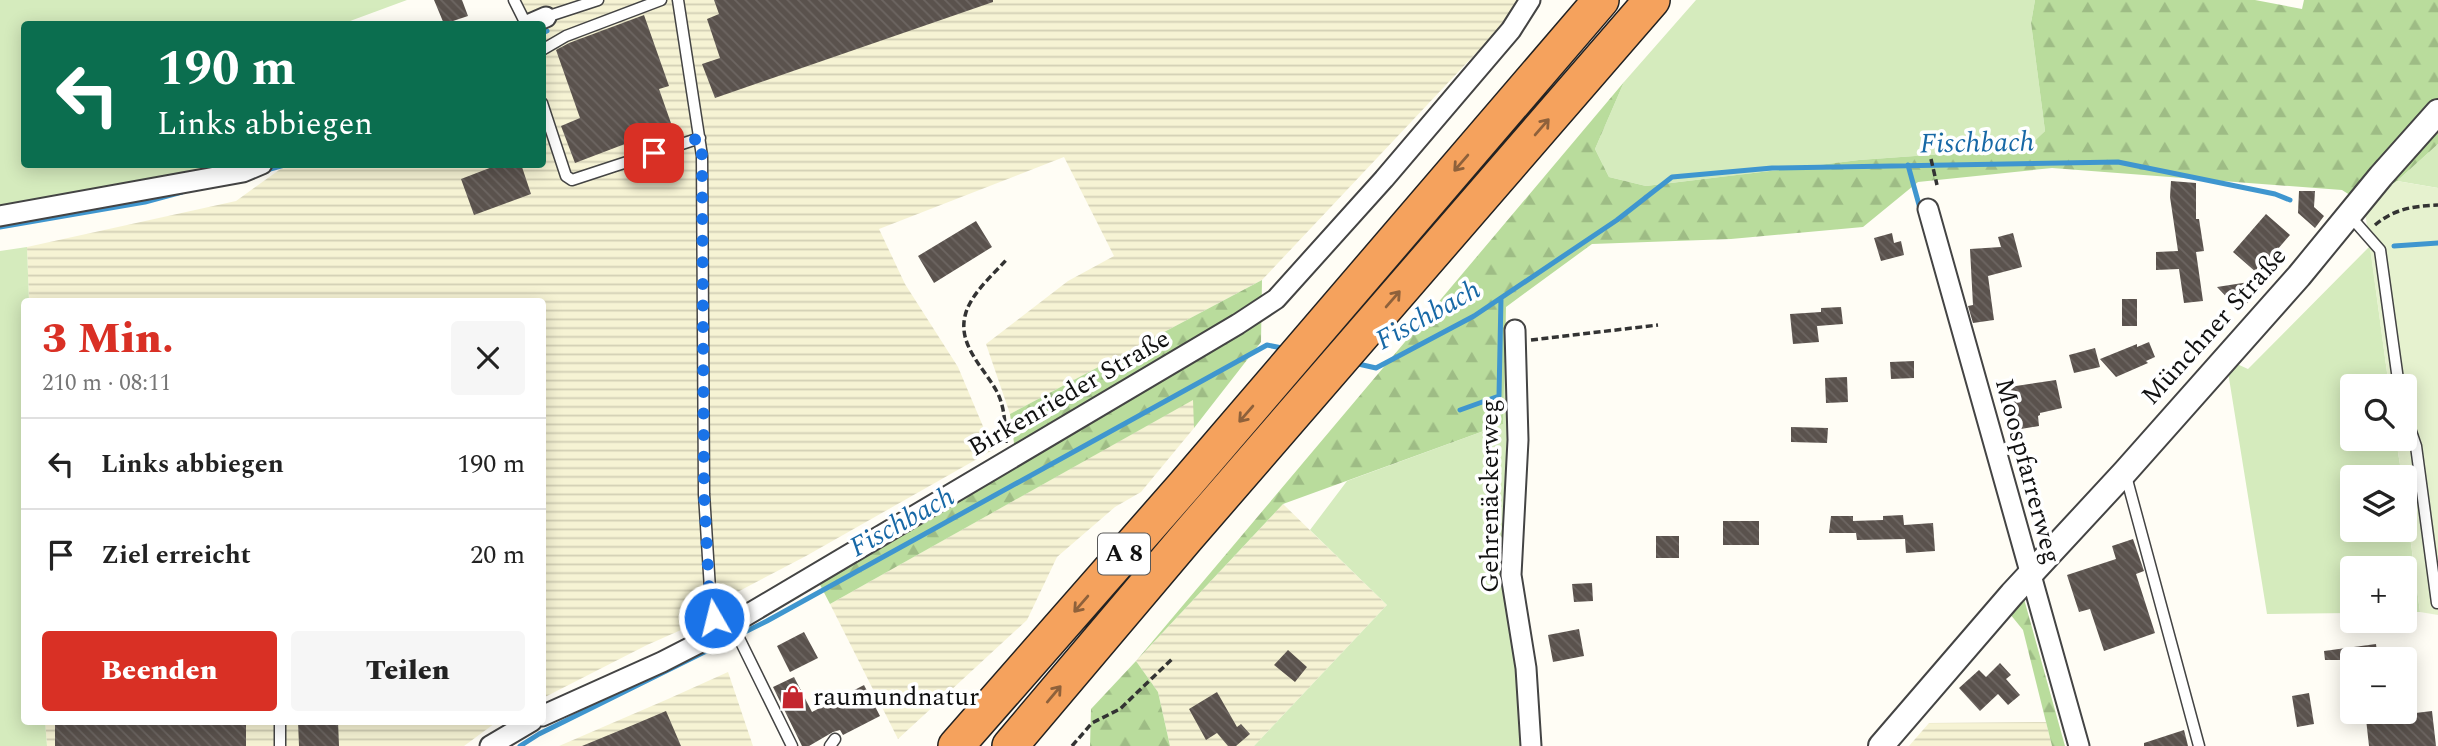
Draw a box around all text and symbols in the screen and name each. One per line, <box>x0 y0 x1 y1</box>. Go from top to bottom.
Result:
text: 190 m <box>157 32 296 107</box>
icon: left <box>42 49 133 140</box>
text: Links abbiegen <box>157 100 373 149</box>
one-way arrow <box>1534 118 1550 136</box>
water label: Fischbach <box>1919 121 2035 165</box>
pin <box>624 123 684 183</box>
icon: arrive <box>635 134 673 172</box>
one-way arrow <box>1453 154 1469 172</box>
street label: Münchner Straße <box>2132 238 2296 414</box>
water label: Fischbach <box>1367 268 1489 362</box>
one-way arrow <box>1385 290 1401 308</box>
text: 3 Min. <box>42 308 174 371</box>
street label: Birkenrieder Straße <box>961 319 1177 467</box>
button: close <box>451 321 525 395</box>
text: 210 m · 08:11 <box>42 366 171 401</box>
street label: Moospfarrerweg <box>1984 374 2072 568</box>
map controls <box>2340 374 2417 724</box>
button: search <box>2340 374 2417 451</box>
street label: Gehrenäckerweg <box>1470 399 1510 593</box>
one-way arrow <box>1238 404 1254 422</box>
text: Links abbiegen <box>101 444 284 484</box>
text: 190 m <box>457 444 525 484</box>
icon: left <box>42 445 80 483</box>
button: layers <box>2340 465 2417 542</box>
water label: Fischbach <box>841 475 963 569</box>
road number: A 8 <box>1098 534 1150 574</box>
text: Ziel erreicht <box>101 535 251 575</box>
text: 20 m <box>470 535 525 575</box>
icon: arrive <box>42 536 80 574</box>
button: + <box>2340 556 2417 633</box>
position arrow <box>677 581 751 655</box>
one-way arrow <box>1073 595 1089 613</box>
button: Beenden <box>42 631 277 711</box>
button: Teilen <box>291 631 525 711</box>
button: − <box>2340 647 2417 724</box>
place label: raumundnatur <box>813 677 979 717</box>
shop icon: raumundnatur <box>779 683 807 711</box>
one-way arrow <box>1046 685 1062 703</box>

